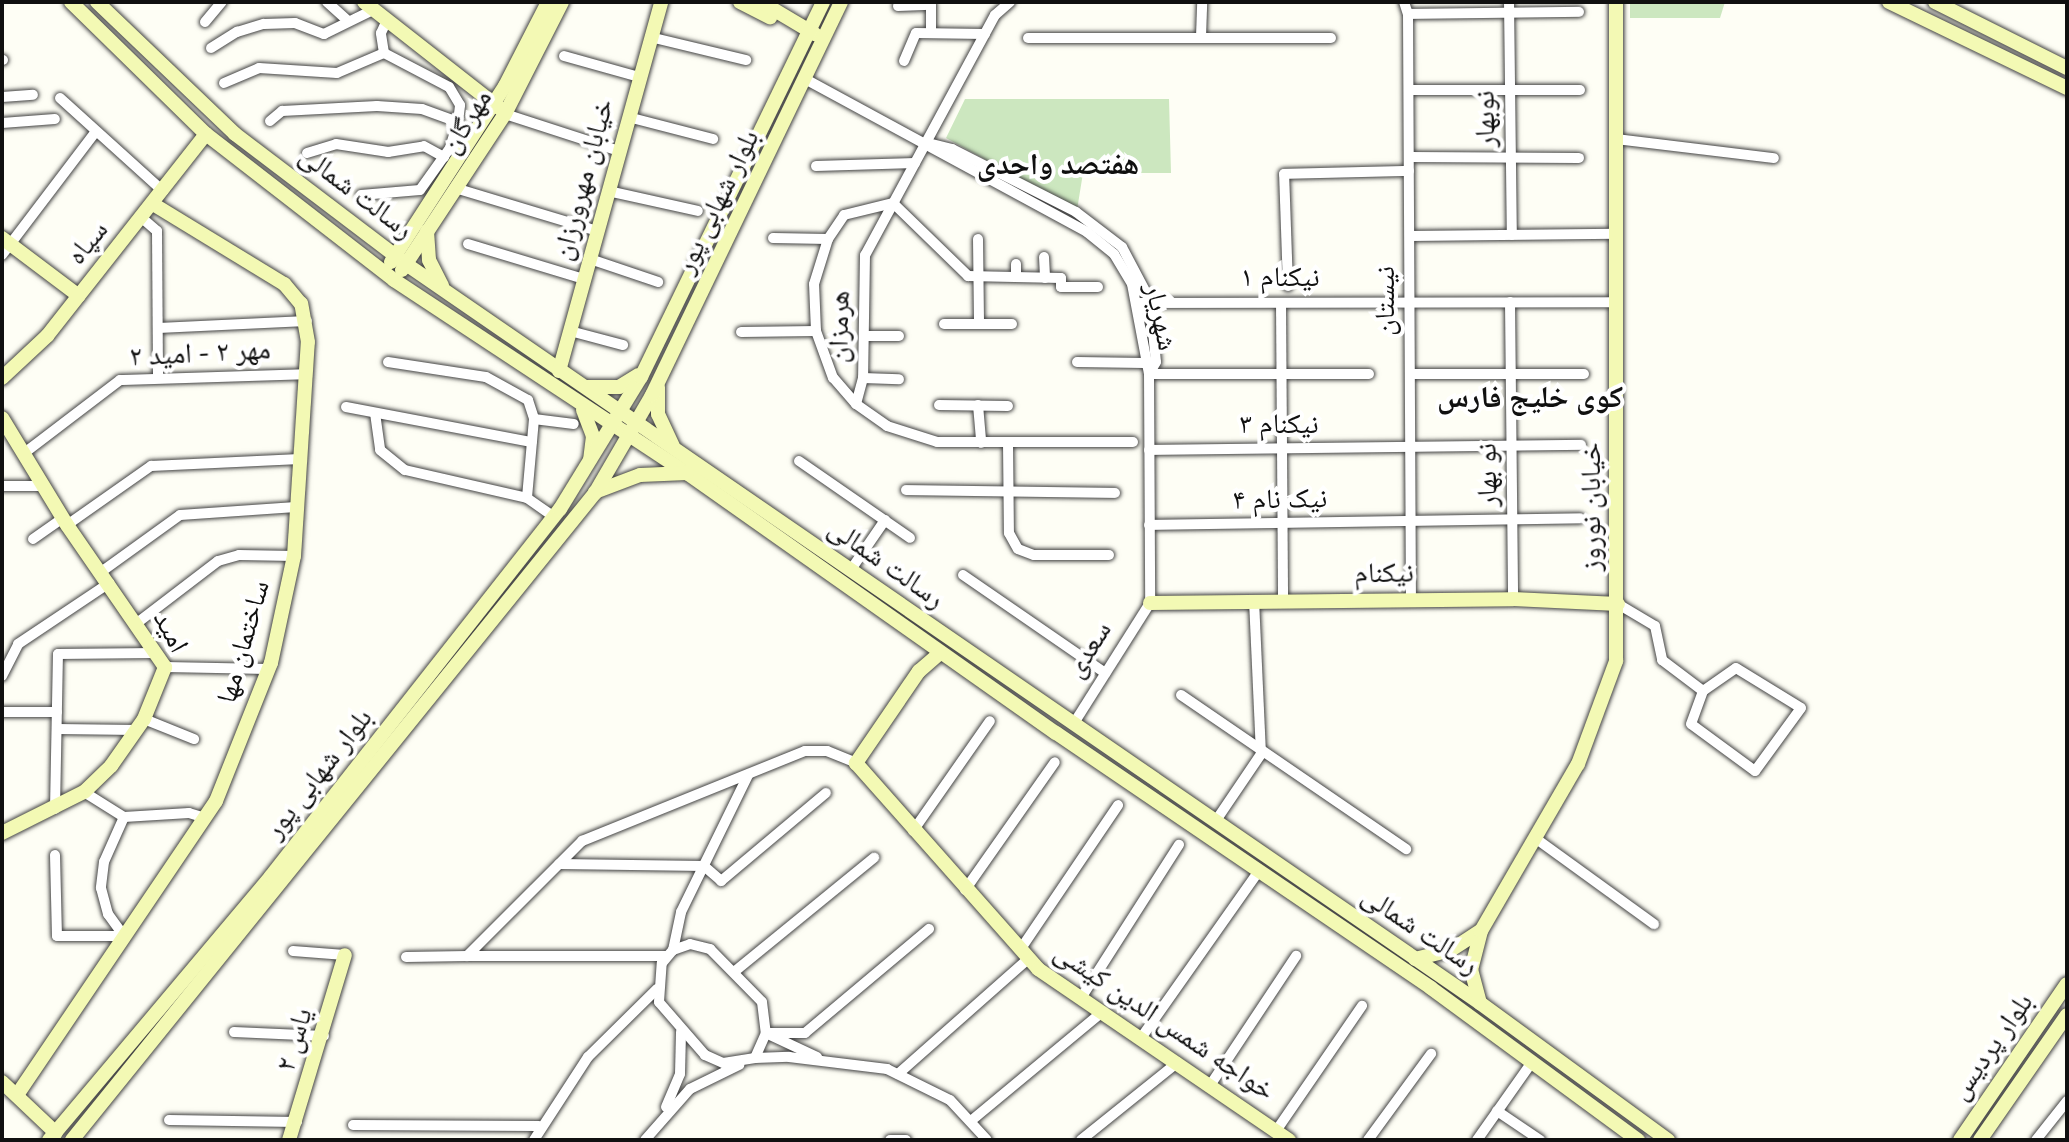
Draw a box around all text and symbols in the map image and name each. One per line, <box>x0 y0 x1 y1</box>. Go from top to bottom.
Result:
street label: مهرگان <box>434 83 500 161</box>
street label: نوبهار <box>1469 90 1503 148</box>
street label: خیابان مهرورزان <box>546 96 622 264</box>
street label: بلوار شهابی پور <box>669 125 767 279</box>
street label: رسالت شمالی <box>292 139 420 247</box>
district label: هفتصد واحدی <box>977 147 1139 183</box>
street label: سپاه <box>60 214 116 272</box>
street label: نیکنام ۱ <box>1240 261 1320 295</box>
street label: نیستان <box>1369 266 1403 336</box>
street label: شهریار <box>1137 280 1183 354</box>
street label: هرمزان <box>823 290 857 364</box>
street label: مهر ۲ - امید ۲ <box>129 334 271 374</box>
district label: کوی خلیج فارس <box>1437 380 1623 416</box>
street label: نیکنام ۳ <box>1239 408 1319 442</box>
street label: نو بهار <box>1471 443 1505 507</box>
street label: خیابان نوروز <box>1575 443 1609 571</box>
street label: نیک نام ۴ <box>1232 482 1328 518</box>
street label: رسالت شمالی <box>821 512 951 616</box>
street label: نیکنام <box>1354 557 1414 591</box>
street label: ساختمان مها <box>210 577 278 707</box>
street label: امید <box>145 605 195 659</box>
street label: سعدی <box>1059 615 1119 685</box>
street label: بلوار شهابی پور <box>258 702 380 846</box>
street label: رسالت شمالی <box>1355 880 1485 982</box>
street label: خواجه شمس الدين كيشی <box>1047 936 1281 1108</box>
street label: بلوار پردیس <box>1943 987 2041 1107</box>
street label: یاس ۲ <box>269 1004 321 1076</box>

